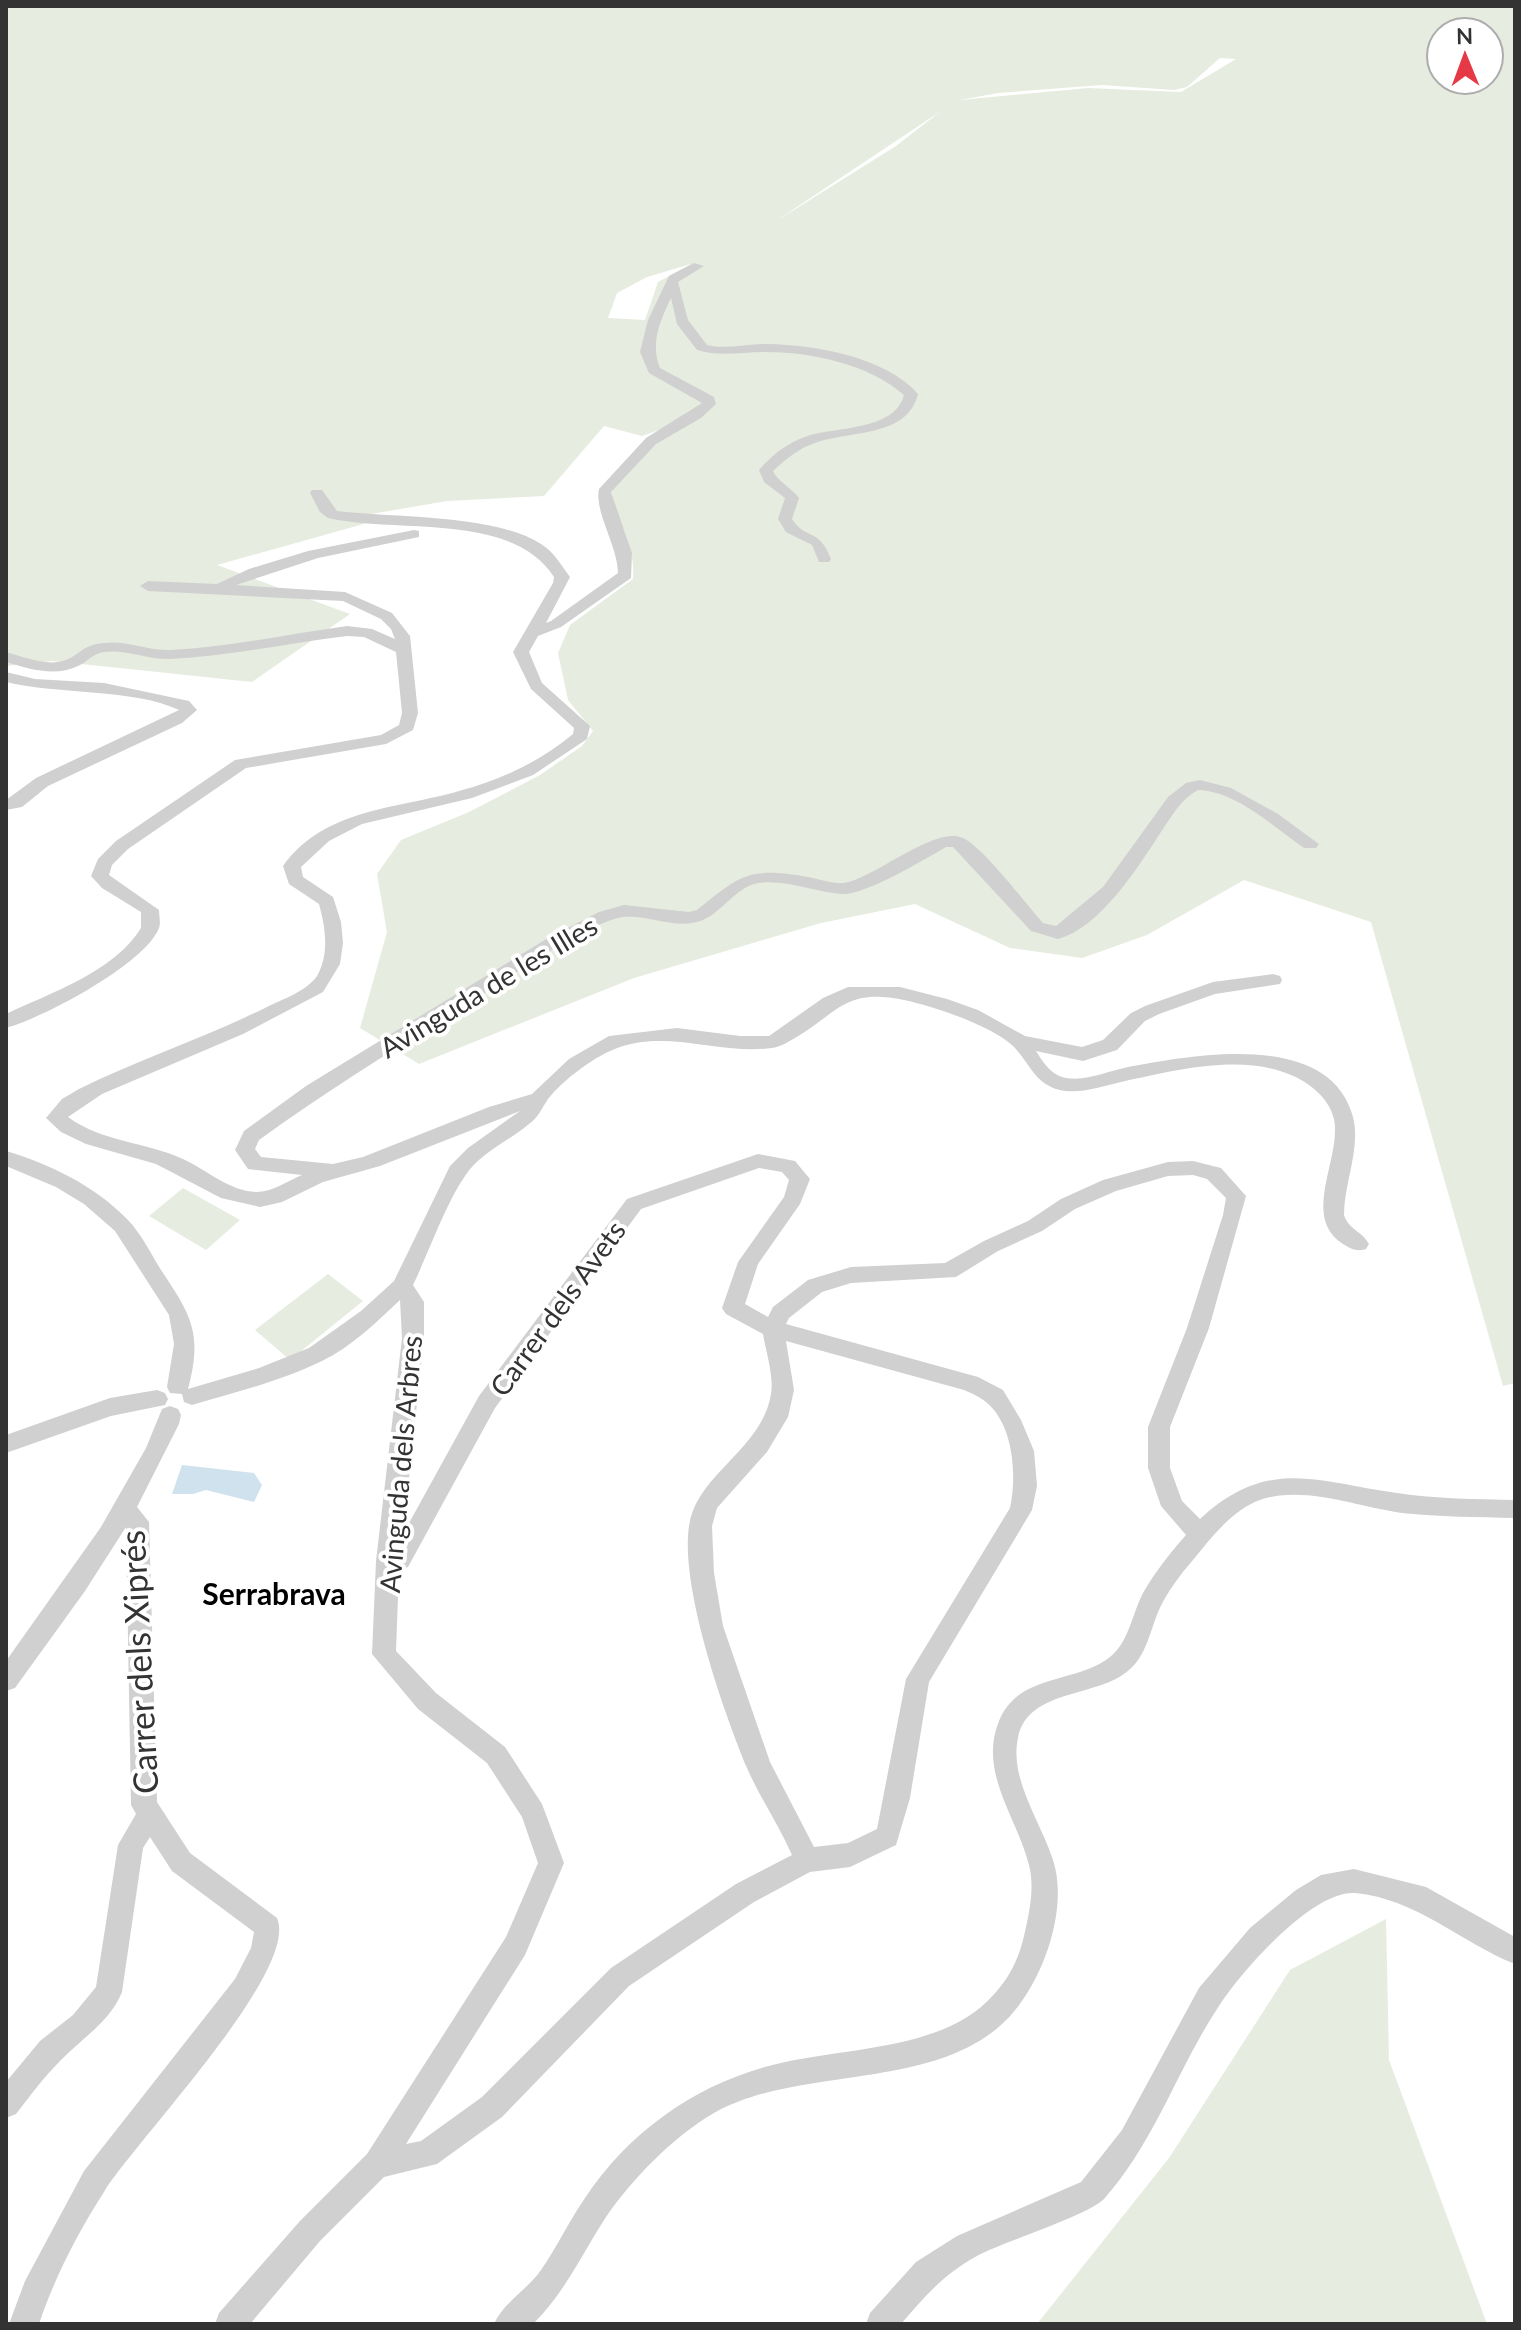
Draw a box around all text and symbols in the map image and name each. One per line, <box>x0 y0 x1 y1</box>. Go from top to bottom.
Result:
north arrow <box>1425 16 1505 96</box>
text: N <box>1456 22 1473 49</box>
street label: Avinguda de les Illes <box>373 908 603 1064</box>
street label: Carrer dels Avets <box>482 1214 632 1402</box>
street label: Avinguda dels Arbres <box>372 1334 428 1594</box>
street label: Carrer dels Xiprés <box>111 1529 165 1795</box>
district label: Serrabrava <box>202 1575 346 1611</box>

